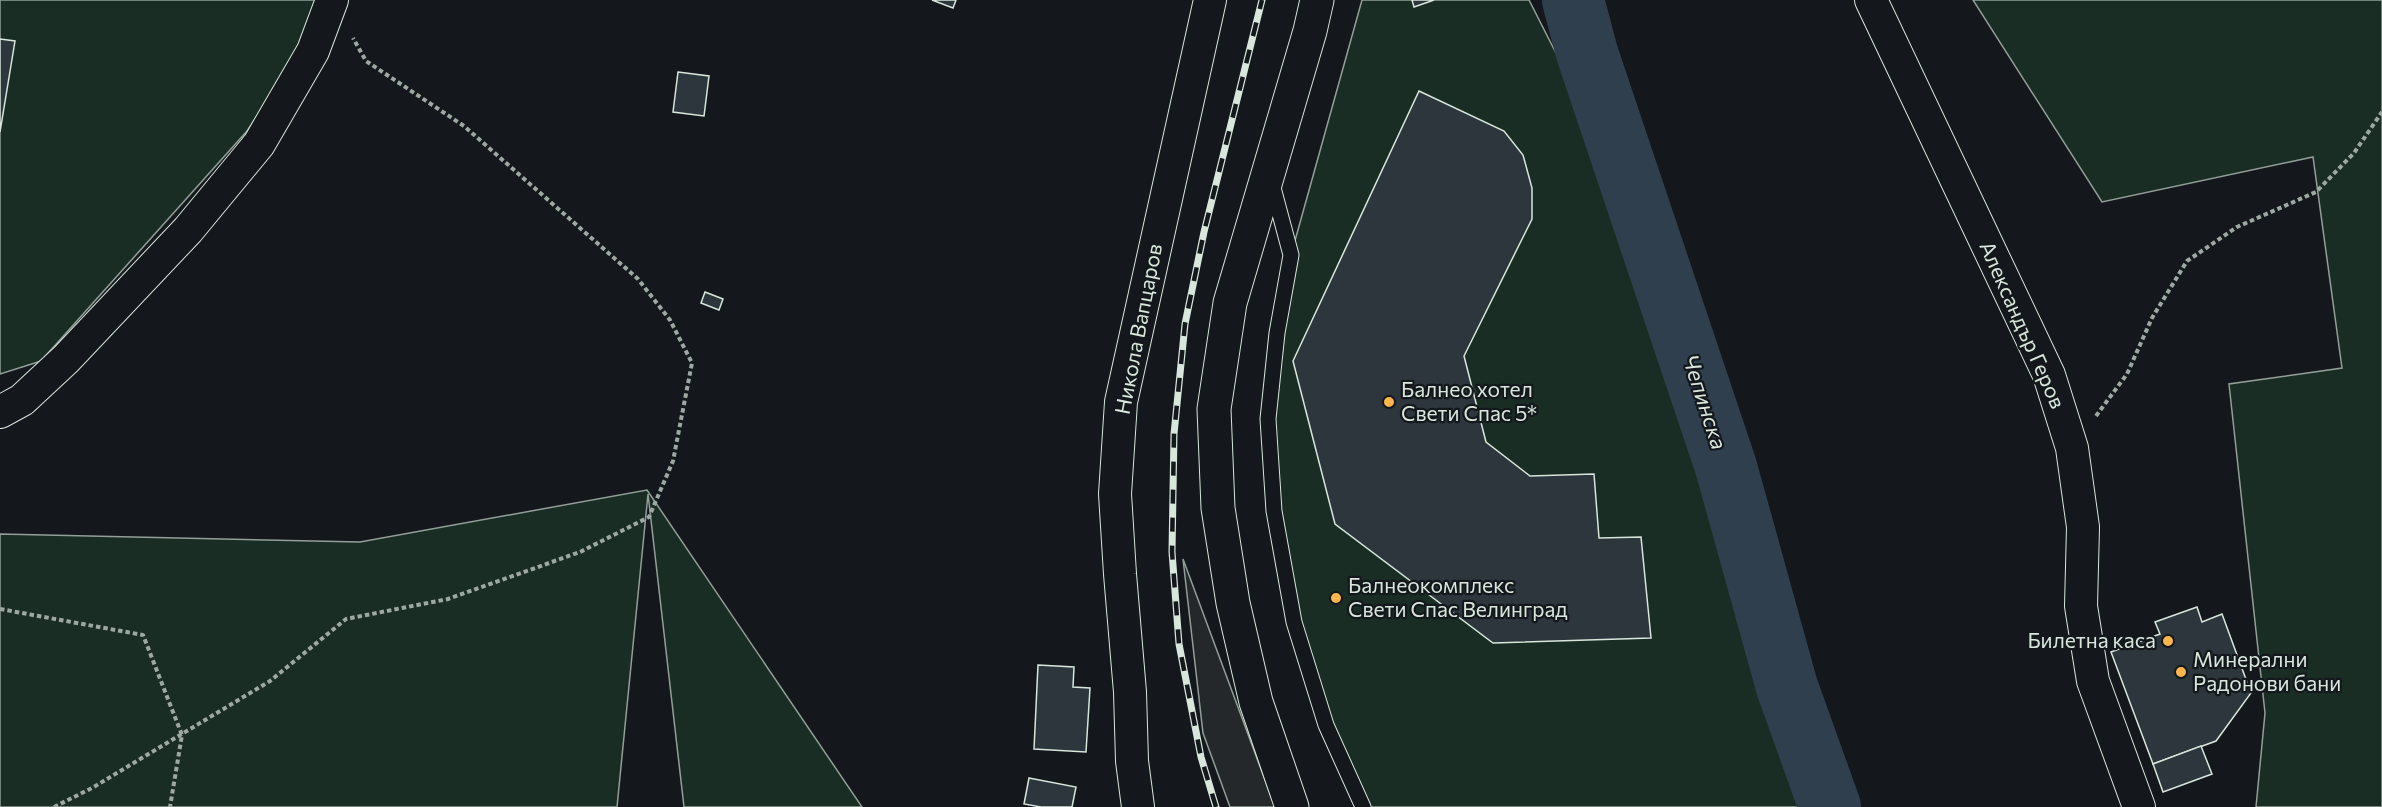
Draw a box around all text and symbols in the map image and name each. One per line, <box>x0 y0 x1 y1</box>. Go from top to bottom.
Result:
street label: Александър Геров <box>1975 237 2072 412</box>
street label: Никола Вапцаров <box>1109 241 1166 416</box>
water label: Чепинска <box>1677 351 1733 453</box>
place label: Балнео хотел Свети Спас 5* <box>1401 376 1537 425</box>
marker: Балнео хотел Свети Спас 5* <box>1382 395 1396 409</box>
place label: Балнеокомплекс Свети Спас Велинград <box>1348 572 1568 621</box>
marker: Балнеокомплекс Свети Спас Велинград <box>1329 591 1343 605</box>
place label: Билетна каса <box>2027 627 2156 652</box>
marker: Билетна каса <box>2161 634 2175 648</box>
place label: Минерални Радонови бани <box>2193 646 2341 695</box>
marker: Минерални Радонови бани <box>2174 665 2188 679</box>

